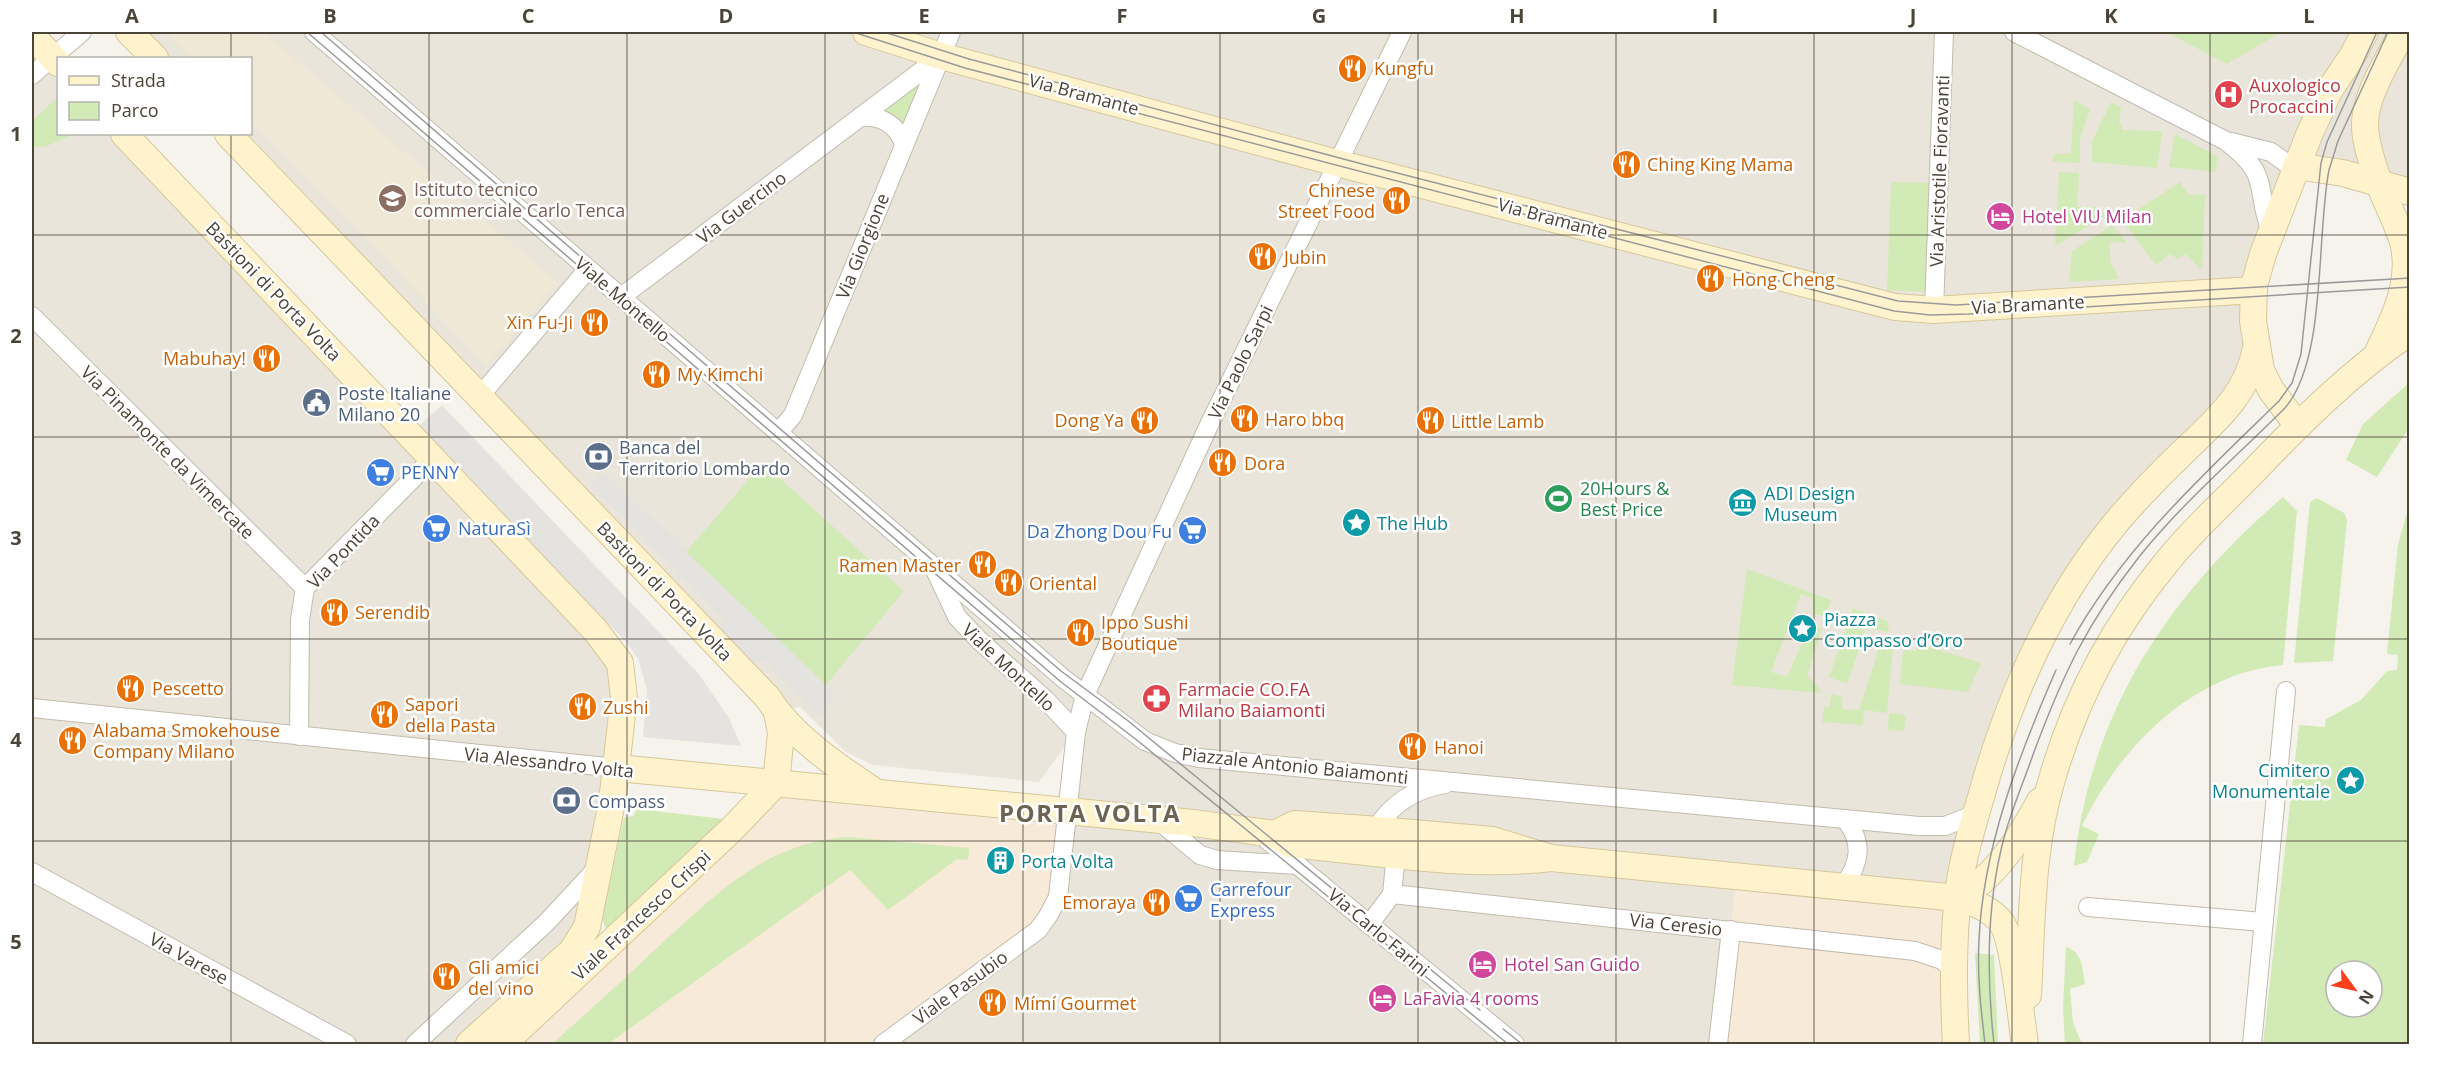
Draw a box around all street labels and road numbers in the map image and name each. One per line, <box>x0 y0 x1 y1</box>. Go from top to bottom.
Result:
street label: Via Bramante <box>1026 68 1142 120</box>
street label: Via Aristotile Fioravanti <box>1924 74 1954 268</box>
street label: Via Guercino <box>691 165 791 249</box>
street label: Via Giorgione <box>830 190 894 302</box>
street label: Via Bramante <box>1495 192 1611 244</box>
street label: Bastioni di Porta Volta <box>201 216 347 366</box>
street label: Viale Montello <box>570 251 676 347</box>
street label: Via Bramante <box>1971 289 2085 319</box>
street label: Via Paolo Sarpi <box>1202 301 1278 423</box>
street label: Via Pinamonte da Vimercate <box>76 360 260 544</box>
street label: Via Pontida <box>302 509 384 593</box>
street label: Bastioni di Porta Volta <box>592 516 738 666</box>
street label: Viale Montello <box>957 618 1061 716</box>
street label: Via Alessandro Volta <box>463 741 635 783</box>
street label: Piazzale Antonio Baiamonti <box>1180 741 1410 789</box>
street label: Viale Francesco Crispi <box>567 844 715 986</box>
street label: Via Carlo Farini <box>1323 882 1435 982</box>
street label: Via Ceresio <box>1629 907 1723 941</box>
street label: Via Varese <box>145 926 233 990</box>
street label: Viale Pasubio <box>908 945 1012 1029</box>

